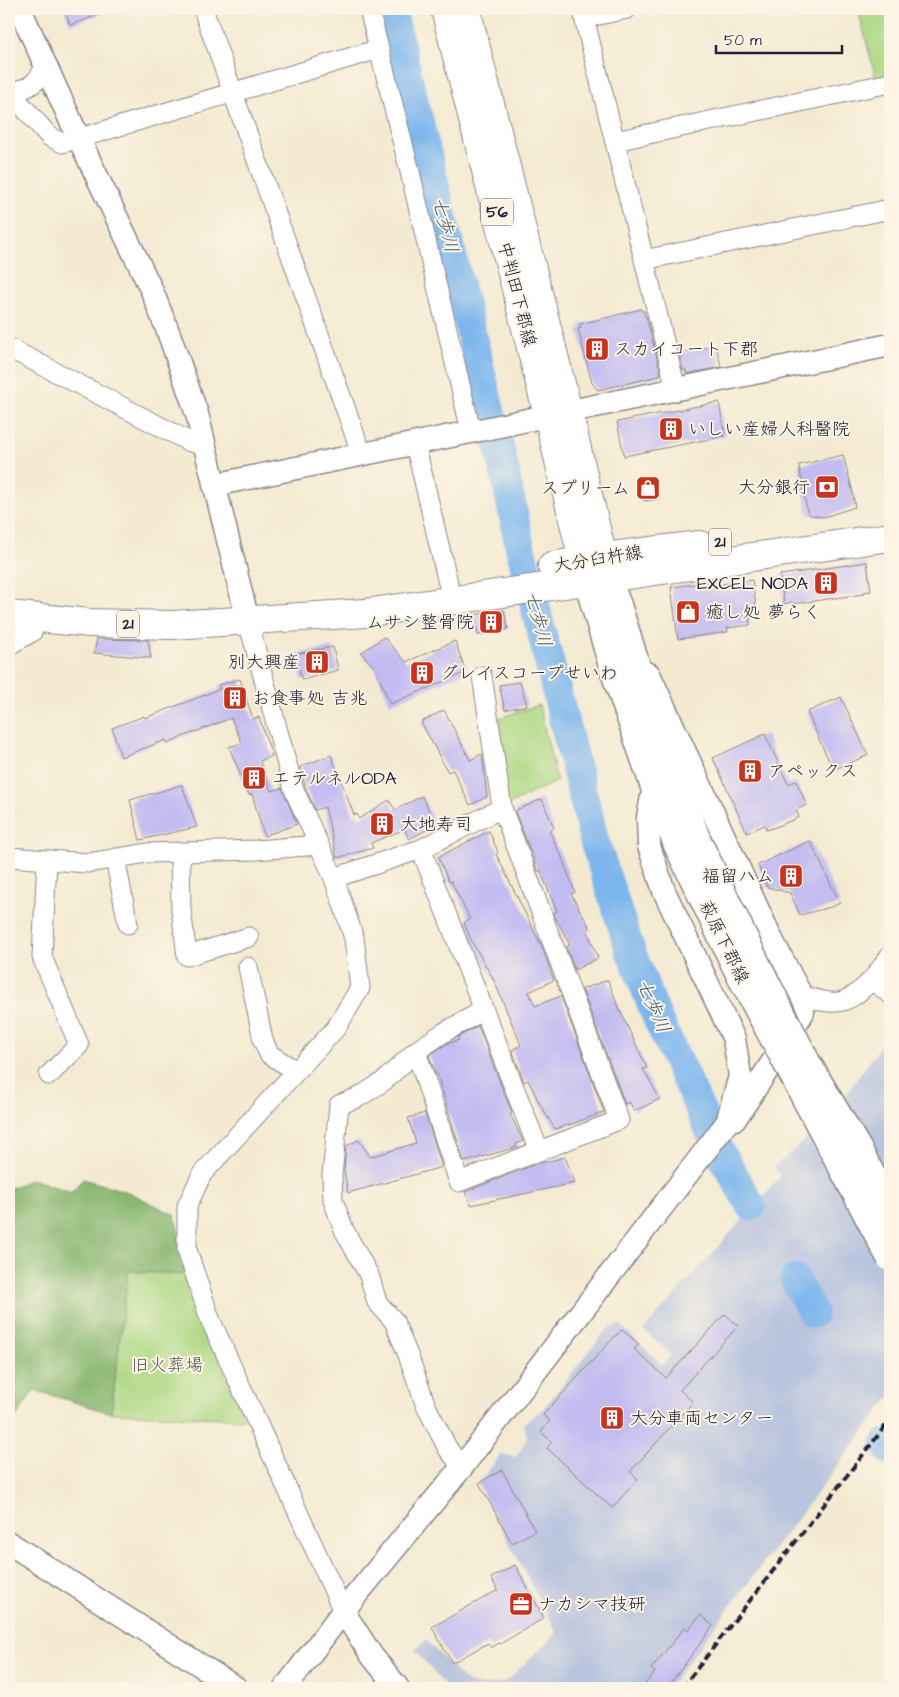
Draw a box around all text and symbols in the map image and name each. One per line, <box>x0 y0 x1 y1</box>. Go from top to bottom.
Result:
scale bar <box>716 22 843 54</box>
text: 50 m <box>724 30 762 51</box>
water label: 七歩川 <box>425 194 465 256</box>
road number: 56 <box>481 198 513 226</box>
street label: 中判田下郡線 <box>492 239 542 349</box>
building icon: スカイコート下郡 <box>584 336 610 362</box>
place label: スカイコート下郡 <box>614 337 758 362</box>
building icon: いしい産婦人科醫院 <box>658 416 684 442</box>
place label: いしい産婦人科醫院 <box>688 417 850 442</box>
bank icon: 大分銀行 <box>814 474 840 500</box>
shop icon: スプリーム <box>635 475 661 501</box>
place label: 大分銀行 <box>738 475 810 500</box>
place label: スプリーム <box>541 476 630 501</box>
road number: 21 <box>709 528 731 556</box>
street label: 大分臼杵線 <box>552 540 644 578</box>
building icon: EXCEL NODA <box>813 570 839 596</box>
place label: EXCEL NODA <box>697 571 808 596</box>
water label: 七歩川 <box>518 588 558 650</box>
shop icon: 癒し処 夢らく <box>675 599 701 625</box>
place label: 癒し処 夢らく <box>706 600 821 625</box>
building icon: ムサシ整骨院 <box>478 609 504 635</box>
road number: 21 <box>117 610 139 638</box>
place label: ムサシ整骨院 <box>366 610 474 635</box>
building icon: 別大興産 <box>304 649 330 675</box>
place label: 別大興産 <box>228 650 300 675</box>
building icon: グレイスコープせいわ <box>409 660 435 686</box>
place label: グレイスコープせいわ <box>440 661 618 686</box>
building icon: お食事処 吉兆 <box>222 685 248 711</box>
place label: お食事処 吉兆 <box>252 686 367 711</box>
building icon: アペックス <box>737 758 763 784</box>
place label: アペックス <box>768 759 858 784</box>
building icon: エテルネルODA <box>241 765 267 791</box>
place label: エテルネルODA <box>272 766 397 791</box>
building icon: 大地寿司 <box>369 811 395 837</box>
place label: 大地寿司 <box>400 812 472 837</box>
building icon: 福留ハム <box>778 863 804 889</box>
place label: 福留ハム <box>702 864 774 889</box>
street label: 萩原下郡線 <box>693 896 755 988</box>
water label: 七歩川 <box>629 974 677 1038</box>
park label: 旧火葬場 <box>131 1353 203 1378</box>
building icon: 大分車両センター <box>599 1405 625 1431</box>
place label: 大分車両センター <box>630 1406 773 1431</box>
office icon: ナカシマ技研 <box>508 1591 534 1617</box>
place label: ナカシマ技研 <box>538 1592 646 1617</box>

